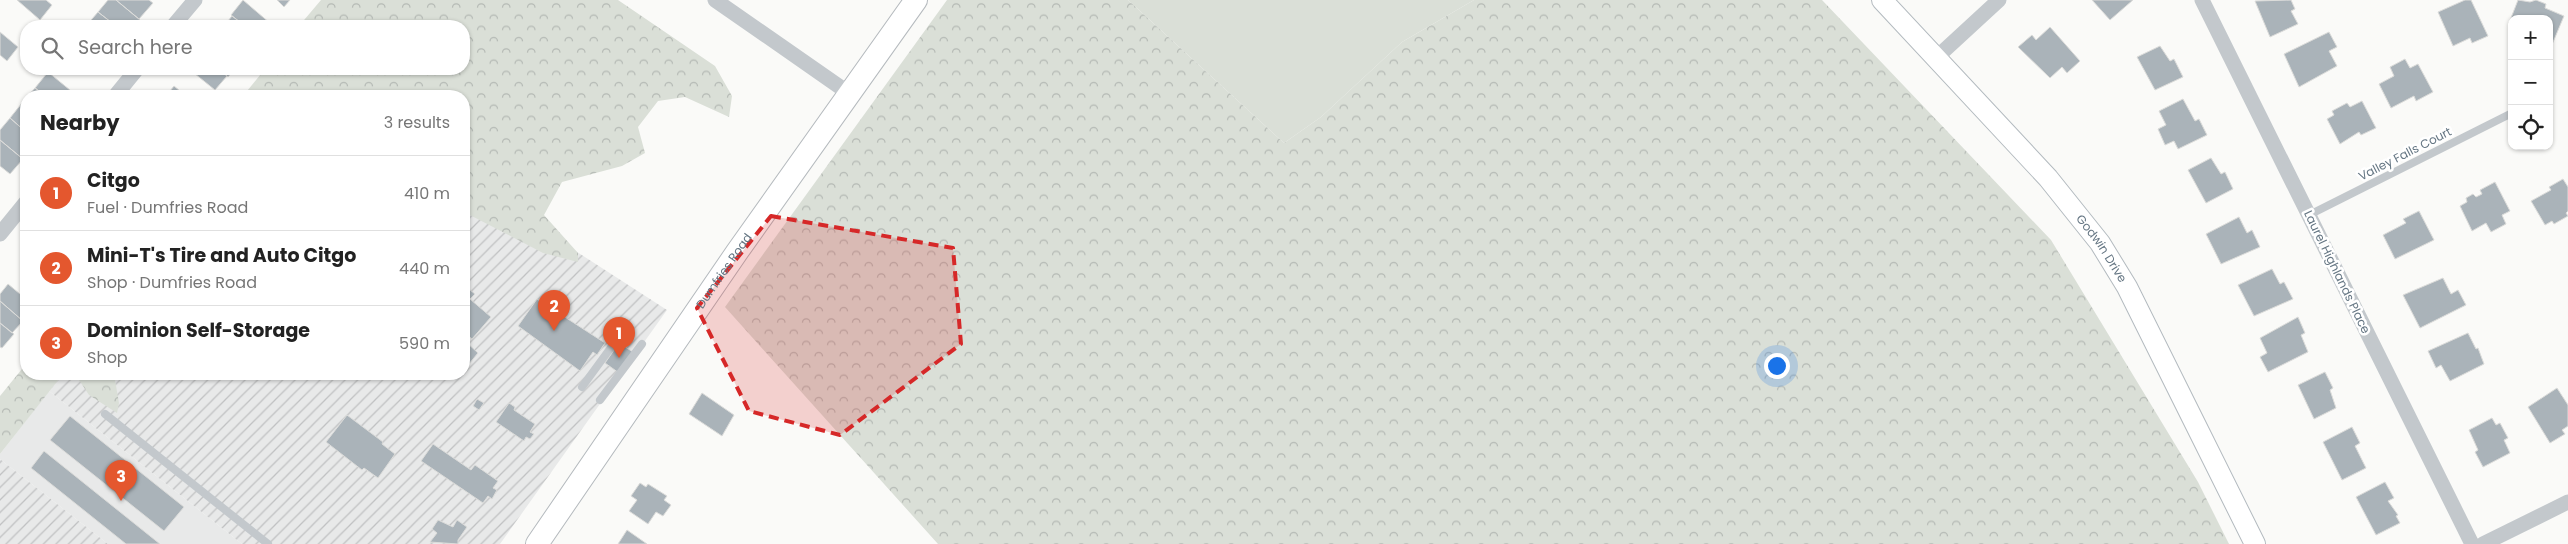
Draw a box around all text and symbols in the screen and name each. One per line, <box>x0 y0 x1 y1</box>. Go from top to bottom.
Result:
map controls <box>2508 15 2553 150</box>
button: + <box>2508 15 2553 60</box>
search box <box>20 20 470 75</box>
icon: search <box>38 34 66 62</box>
text: Search here <box>78 34 192 61</box>
button: − <box>2508 60 2553 105</box>
button: locate <box>2508 105 2553 150</box>
text: Nearby <box>40 108 120 137</box>
text: 3 results <box>384 111 450 134</box>
street label: Valley Falls Court <box>2355 123 2454 184</box>
text: Citgo <box>87 167 140 194</box>
text: 1 <box>53 182 59 205</box>
text: 410 m <box>404 182 450 205</box>
text: Fuel · Dumfries Road <box>87 196 248 219</box>
street label: Laurel Highlands Place <box>2300 207 2375 336</box>
street label: Godwin Drive <box>2072 211 2131 285</box>
street label: Dumfries Road <box>692 230 756 312</box>
text: Mini-T's Tire and Auto Citgo <box>87 242 356 269</box>
text: 2 <box>51 257 61 280</box>
text: 440 m <box>399 257 450 280</box>
text: Shop · Dumfries Road <box>87 271 257 294</box>
pin: 2 <box>538 290 570 331</box>
text: Dominion Self-Storage <box>87 317 310 344</box>
pin: 1 <box>603 317 635 358</box>
text: 3 <box>51 332 61 355</box>
text: 590 m <box>399 332 450 355</box>
text: Shop <box>87 346 128 369</box>
your location <box>1764 353 1790 379</box>
pin: 3 <box>105 460 137 501</box>

